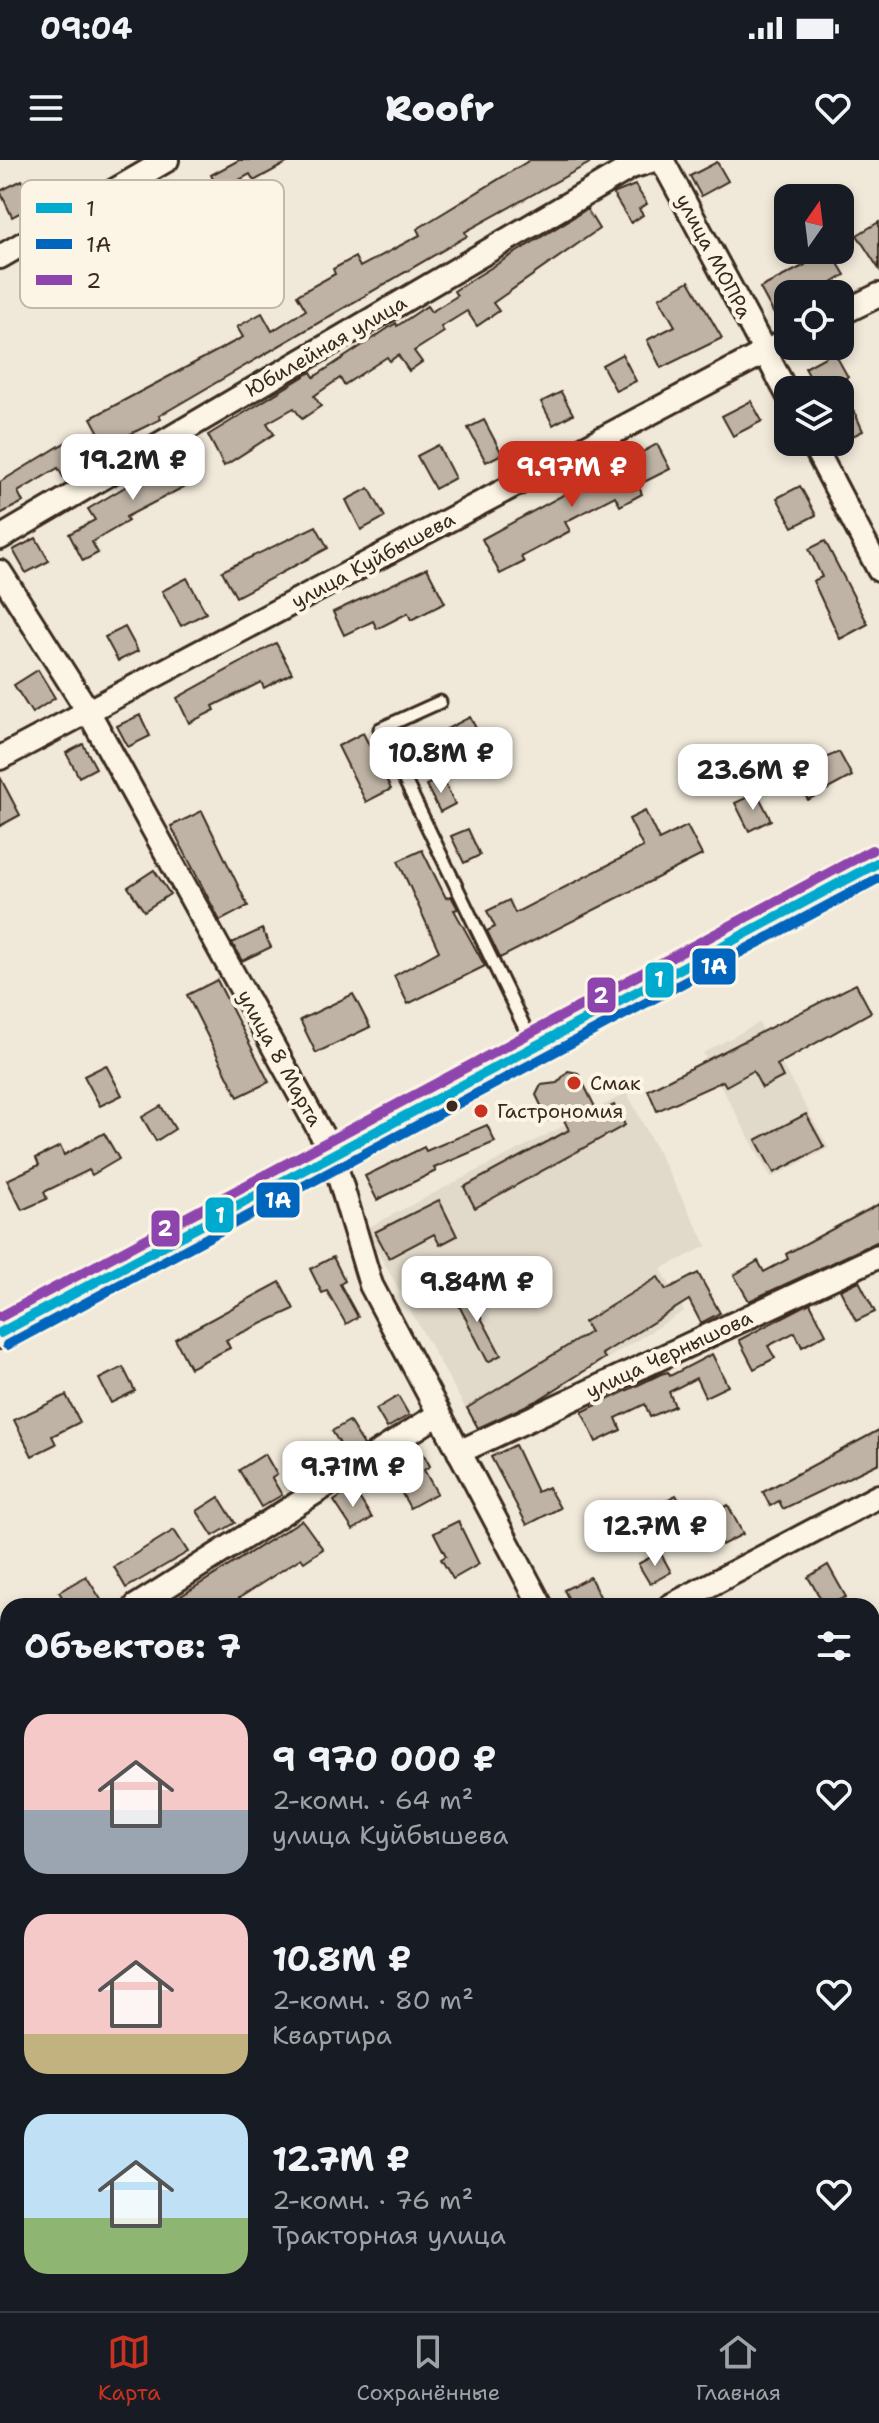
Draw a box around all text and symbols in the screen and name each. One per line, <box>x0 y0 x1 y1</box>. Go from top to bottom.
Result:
text: 09:04 <box>40 8 132 49</box>
text: Roofr <box>385 84 494 133</box>
icon: menu <box>24 86 68 130</box>
icon: heart <box>811 86 855 130</box>
legend <box>20 180 284 308</box>
north arrow <box>774 184 854 264</box>
map controls <box>774 184 854 456</box>
street label: улица МОПРа <box>670 189 758 323</box>
text: 1 <box>86 194 95 223</box>
text: 1А <box>86 230 111 259</box>
text: 2 <box>86 266 101 295</box>
button: locate <box>774 280 854 360</box>
street label: Юбилейная улица <box>241 289 412 403</box>
button: layers <box>774 376 854 456</box>
pin: 19.2M ₽ <box>59 434 207 502</box>
pin: 9.97M ₽ <box>498 441 646 509</box>
text: 19.2M ₽ <box>79 442 187 477</box>
text: 9.97M ₽ <box>516 449 628 484</box>
street label: улица Куйбышева <box>287 506 460 614</box>
pin: 10.8M ₽ <box>367 727 515 795</box>
text: 10.8M ₽ <box>388 735 494 770</box>
pin: 23.6M ₽ <box>679 744 827 812</box>
text: 23.6M ₽ <box>696 752 810 787</box>
line badge: 1А <box>691 947 737 986</box>
text: 1А <box>701 952 728 981</box>
line badge: 1 <box>644 961 675 999</box>
text: 1 <box>654 965 664 994</box>
line badge: 2 <box>586 976 617 1014</box>
text: 2 <box>593 981 609 1010</box>
street label: улица 8 Марта <box>232 985 329 1131</box>
place label: Смак <box>590 1070 641 1096</box>
marker: Смак <box>565 1074 583 1092</box>
unlabelled marker <box>444 1098 460 1114</box>
place label: Гастрономия <box>497 1098 624 1124</box>
marker: Гастрономия <box>472 1102 490 1120</box>
line badge: 1А <box>255 1181 301 1219</box>
text: 1А <box>265 1186 292 1215</box>
line badge: 1 <box>204 1196 235 1234</box>
text: 1 <box>215 1201 225 1230</box>
line badge: 2 <box>150 1209 181 1248</box>
text: 2 <box>157 1214 173 1243</box>
pin: 9.84M ₽ <box>403 1256 551 1324</box>
text: 9.84M ₽ <box>420 1264 534 1299</box>
street label: улица Чернышова <box>582 1304 757 1404</box>
pin: 9.71M ₽ <box>279 1441 427 1509</box>
text: 9.71M ₽ <box>300 1449 406 1484</box>
pin: 12.7M ₽ <box>581 1500 729 1568</box>
text: 12.7M ₽ <box>602 1508 708 1543</box>
text: Объектов: 7 <box>24 1623 241 1669</box>
icon: filters <box>812 1624 856 1668</box>
text: 9 970 000 ₽ <box>272 1736 497 1782</box>
icon: home <box>88 1746 184 1842</box>
icon: heart <box>812 1772 856 1816</box>
text: 2-комн. · 64 m² <box>272 1782 474 1817</box>
text: улица Куйбышева <box>272 1817 508 1852</box>
text: 10.8M ₽ <box>272 1936 412 1982</box>
icon: home <box>88 1946 184 2042</box>
icon: heart <box>812 1972 856 2016</box>
text: 2-комн. · 80 m² <box>272 1982 474 2017</box>
text: Квартира <box>272 2017 392 2052</box>
text: 12.7M ₽ <box>272 2136 410 2182</box>
icon: home <box>88 2146 184 2242</box>
icon: heart <box>812 2172 856 2216</box>
text: 2-комн. · 76 m² <box>272 2182 473 2217</box>
text: Тракторная улица <box>272 2217 506 2252</box>
tab: Карта <box>98 2330 161 2407</box>
tab: Сохранённые <box>356 2330 500 2407</box>
tab: Главная <box>696 2330 781 2407</box>

